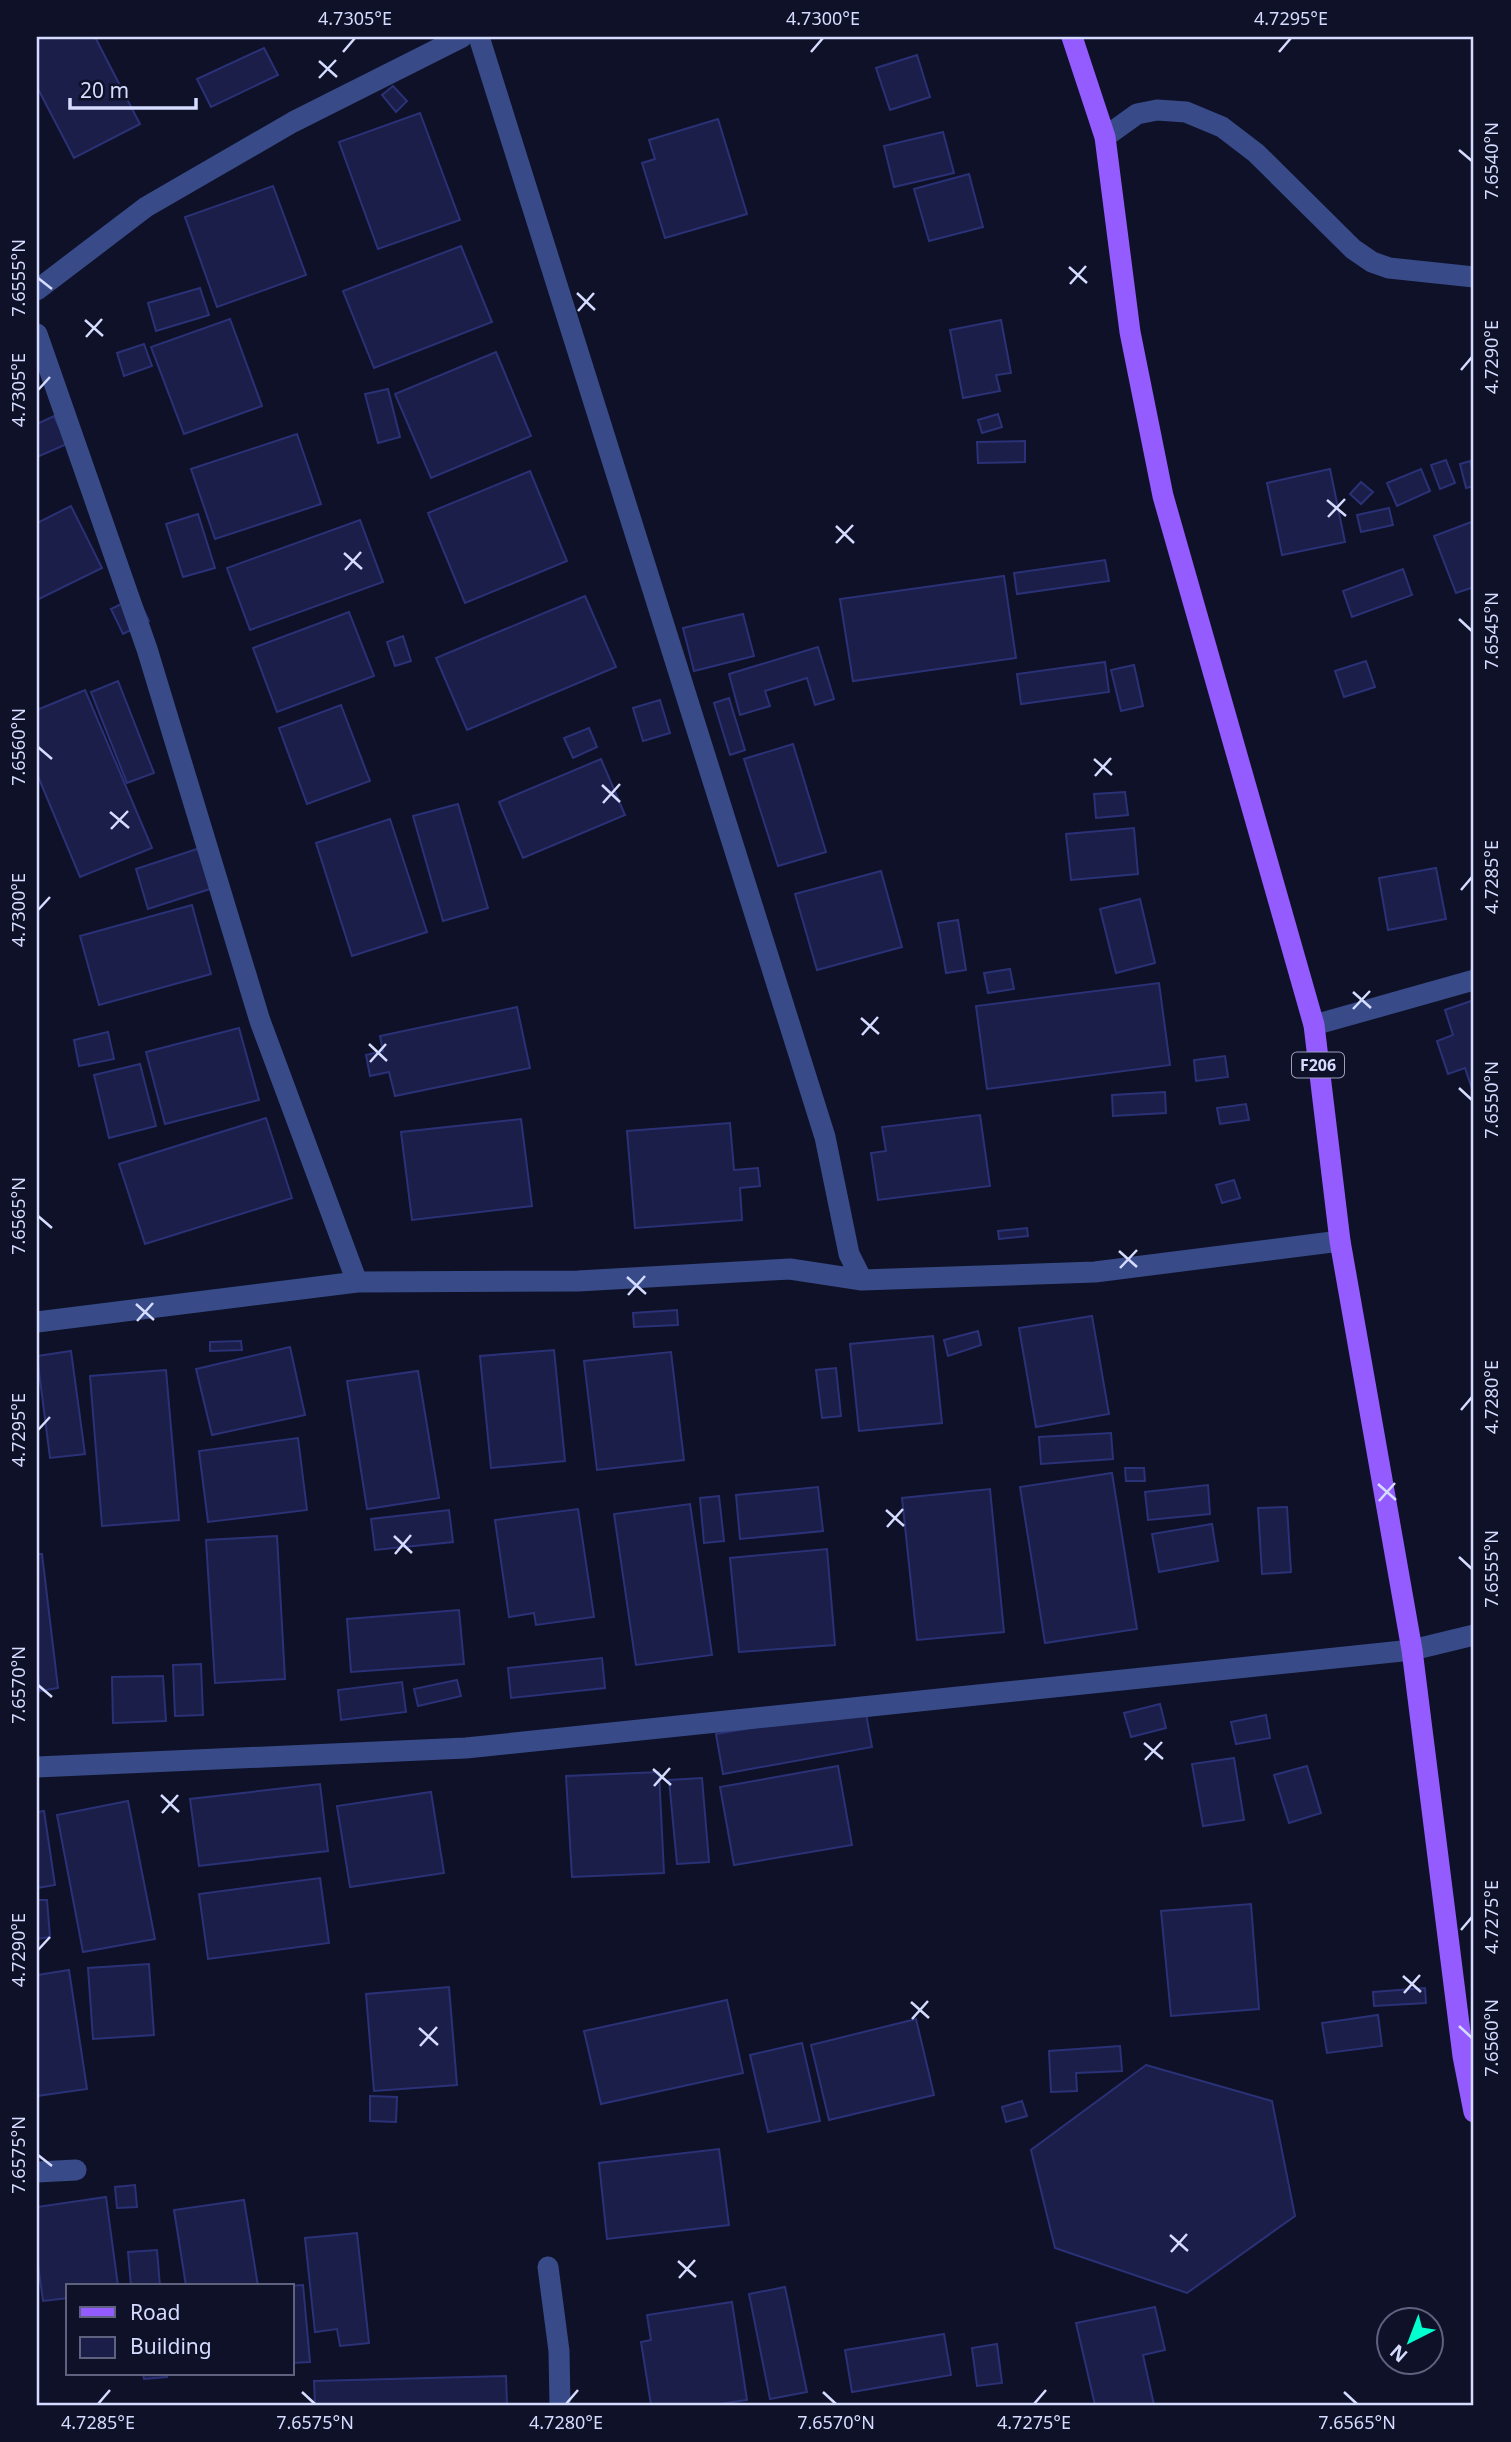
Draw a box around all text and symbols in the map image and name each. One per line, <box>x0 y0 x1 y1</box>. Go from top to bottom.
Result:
text: 4.7305°E <box>318 6 392 30</box>
text: 4.7300°E <box>786 6 860 30</box>
text: 4.7295°E <box>1254 6 1328 30</box>
scale bar <box>70 66 196 110</box>
text: 20 m <box>80 76 129 104</box>
text: 7.6540°N <box>1479 122 1503 200</box>
text: 7.6555°N <box>6 239 30 317</box>
text: 4.7290°E <box>1479 320 1503 394</box>
text: 4.7305°E <box>6 353 30 427</box>
text: 7.6545°N <box>1479 592 1503 670</box>
text: 7.6560°N <box>6 708 30 786</box>
text: 4.7285°E <box>1479 840 1503 914</box>
text: 4.7300°E <box>6 873 30 947</box>
road number: F206 <box>1292 1052 1344 1078</box>
text: 7.6550°N <box>1479 1061 1503 1139</box>
text: 7.6565°N <box>6 1177 30 1255</box>
text: 4.7280°E <box>1479 1360 1503 1434</box>
text: 4.7295°E <box>6 1393 30 1467</box>
text: 7.6555°N <box>1479 1530 1503 1608</box>
text: 7.6570°N <box>6 1646 30 1724</box>
text: 4.7275°E <box>1479 1880 1503 1954</box>
text: 4.7290°E <box>6 1913 30 1987</box>
text: 7.6560°N <box>1479 1999 1503 2077</box>
text: 7.6575°N <box>6 2116 30 2194</box>
legend <box>66 2284 294 2376</box>
text: Road <box>130 2298 180 2326</box>
north arrow <box>1374 2306 1444 2376</box>
text: Building <box>130 2332 212 2360</box>
text: N <box>1384 2339 1413 2368</box>
text: 4.7285°E <box>61 2410 135 2434</box>
text: 7.6575°N <box>276 2410 354 2434</box>
text: 4.7280°E <box>529 2410 603 2434</box>
text: 7.6570°N <box>797 2410 875 2434</box>
text: 4.7275°E <box>997 2410 1071 2434</box>
text: 7.6565°N <box>1318 2410 1396 2434</box>

